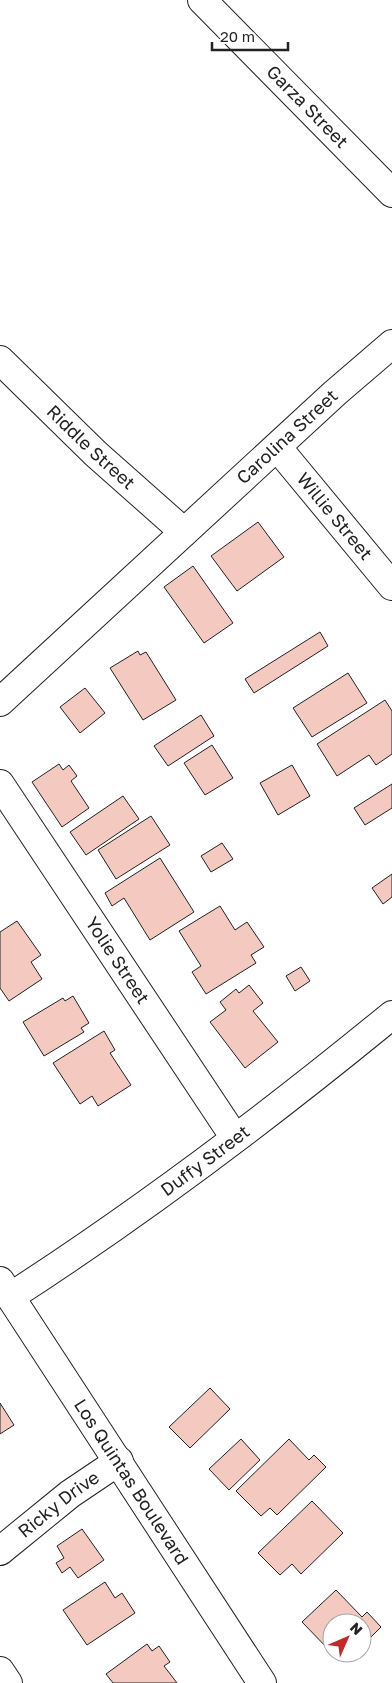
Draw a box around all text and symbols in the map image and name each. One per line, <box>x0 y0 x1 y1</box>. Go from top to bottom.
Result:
scale bar <box>212 20 288 52</box>
text: 20 m <box>220 27 255 45</box>
street label: Garza Street <box>262 60 353 152</box>
street label: Carolina Street <box>232 384 342 488</box>
street label: Riddle Street <box>43 400 140 493</box>
street label: Willie Street <box>293 468 378 564</box>
street label: Yolie Street <box>81 912 155 1008</box>
street label: Duffy Street <box>156 1120 253 1200</box>
street label: Los Quintas Boulevard <box>70 1394 194 1569</box>
street label: Ricky Drive <box>13 1466 103 1542</box>
north arrow <box>322 1613 372 1663</box>
text: N <box>347 1619 366 1638</box>

